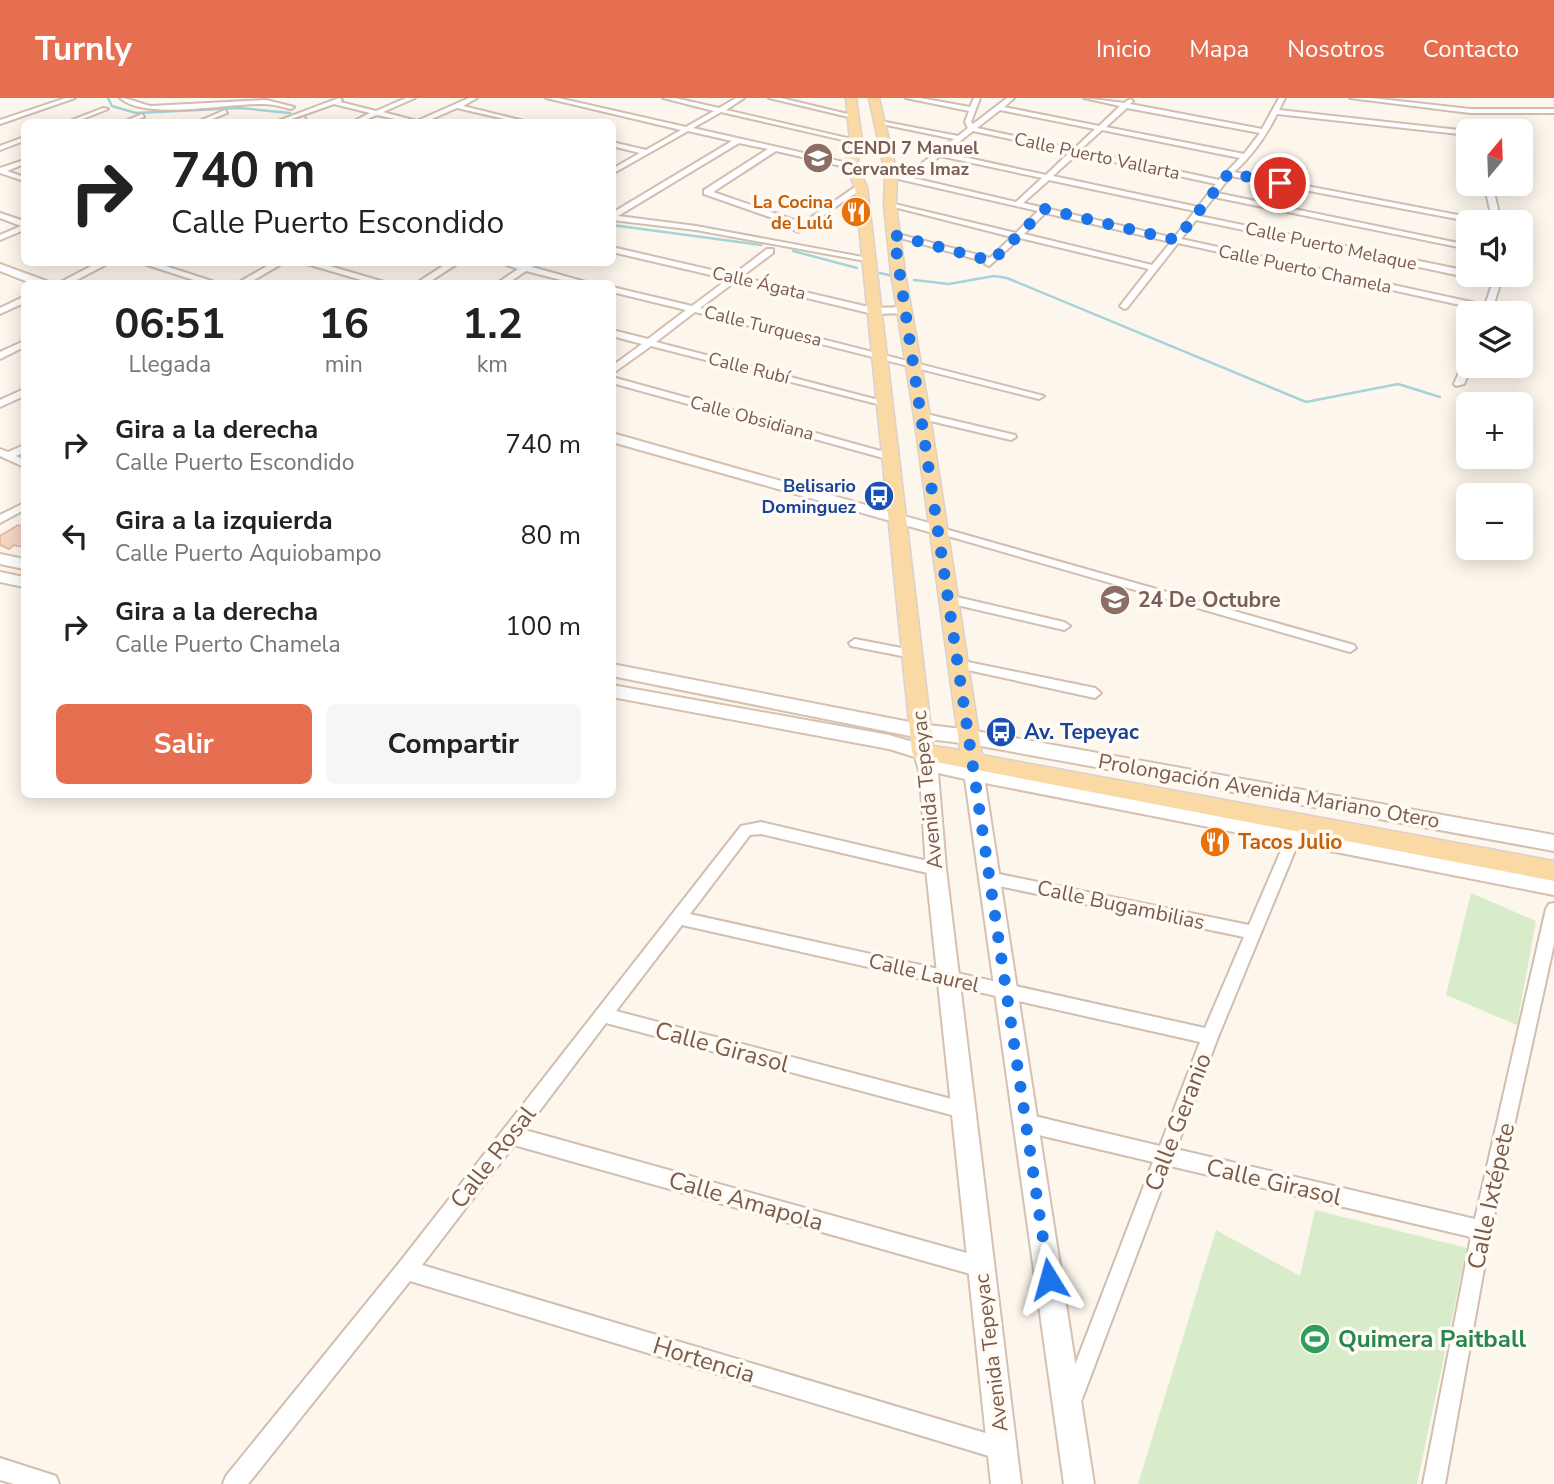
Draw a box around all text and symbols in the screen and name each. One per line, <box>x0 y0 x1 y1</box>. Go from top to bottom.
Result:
text: Turnly <box>35 27 132 72</box>
text: Inicio <box>1096 33 1151 65</box>
text: Mapa <box>1189 33 1249 65</box>
text: Nosotros <box>1287 33 1385 65</box>
text: Contacto <box>1423 33 1519 65</box>
north arrow <box>1456 119 1533 196</box>
map controls <box>1456 119 1533 560</box>
street label: Calle Puerto Vallarta <box>1012 127 1182 185</box>
place label: CENDI 7 Manuel Cervantes Imaz <box>841 136 979 181</box>
text: 740 m <box>171 137 315 204</box>
school or university icon: CENDI 7 Manuel Cervantes Imaz <box>801 141 835 175</box>
icon: right <box>56 147 147 238</box>
pin <box>1250 153 1310 213</box>
icon: arrive <box>1261 164 1299 202</box>
place label: La Cocina de Lulú <box>753 190 833 235</box>
restaurant icon: La Cocina de Lulú <box>839 195 873 229</box>
text: Calle Puerto Escondido <box>171 201 504 244</box>
button: sound <box>1456 210 1533 287</box>
street label: Calle Puerto Melaque <box>1243 216 1419 276</box>
street label: Calle Puerto Chamela <box>1216 239 1394 299</box>
street label: Calle Ágata <box>710 261 808 305</box>
text: 06:51 <box>114 296 225 353</box>
text: 16 <box>318 296 369 353</box>
text: 1.2 <box>462 296 523 353</box>
street label: Calle Turquesa <box>702 300 824 352</box>
button: layers <box>1456 301 1533 378</box>
street label: Calle Rubí <box>706 346 793 390</box>
text: Llegada <box>128 349 211 380</box>
text: min <box>325 349 363 380</box>
text: km <box>477 349 508 380</box>
street label: Calle Obsidiana <box>687 390 817 446</box>
button: + <box>1456 392 1533 469</box>
text: Gira a la derecha <box>115 412 318 447</box>
icon: right <box>56 426 94 464</box>
text: 740 m <box>505 427 581 462</box>
text: Calle Puerto Escondido <box>115 447 354 478</box>
place label: Belisario Dominguez <box>762 474 856 519</box>
bus stop icon: Belisario Dominguez <box>862 479 896 513</box>
button: − <box>1456 483 1533 560</box>
text: Gira a la izquierda <box>115 503 333 538</box>
icon: left <box>56 517 94 555</box>
text: 80 m <box>521 518 581 553</box>
text: Calle Puerto Aquiobampo <box>115 538 382 569</box>
school or university icon: 24 De Octubre <box>1098 583 1132 617</box>
place label: 24 De Octubre <box>1138 586 1281 614</box>
text: Gira a la derecha <box>115 594 318 629</box>
icon: right <box>56 608 94 646</box>
text: 100 m <box>505 609 581 644</box>
text: Calle Puerto Chamela <box>115 629 341 660</box>
button: Salir <box>56 704 312 784</box>
button: Compartir <box>326 704 581 784</box>
street label: Avenida Tepeyac <box>905 709 949 871</box>
bus stop icon: Av. Tepeyac <box>984 715 1018 749</box>
place label: Av. Tepeyac <box>1024 718 1139 746</box>
street label: Prolongación Avenida Mariano Otero <box>1096 747 1442 835</box>
restaurant icon: Tacos Julio <box>1198 825 1232 859</box>
place label: Tacos Julio <box>1238 828 1342 856</box>
street label: Calle Bugambilias <box>1035 874 1207 936</box>
street label: Calle Laurel <box>866 947 983 1000</box>
street label: Calle Girasol <box>651 1014 793 1080</box>
street label: Calle Geranio <box>1137 1048 1219 1196</box>
street label: Calle Rosal <box>443 1099 543 1215</box>
street label: Calle Ixtépete <box>1460 1120 1522 1272</box>
street label: Calle Girasol <box>1203 1151 1345 1213</box>
street label: Calle Amapola <box>665 1164 827 1238</box>
position arrow <box>1012 1242 1086 1316</box>
street label: Avenida Tepeyac <box>967 1272 1015 1434</box>
sports icon: Quimera Paitball <box>1298 1322 1332 1356</box>
place label: Quimera Paitball <box>1338 1323 1527 1355</box>
street label: Hortencia <box>649 1329 759 1391</box>

